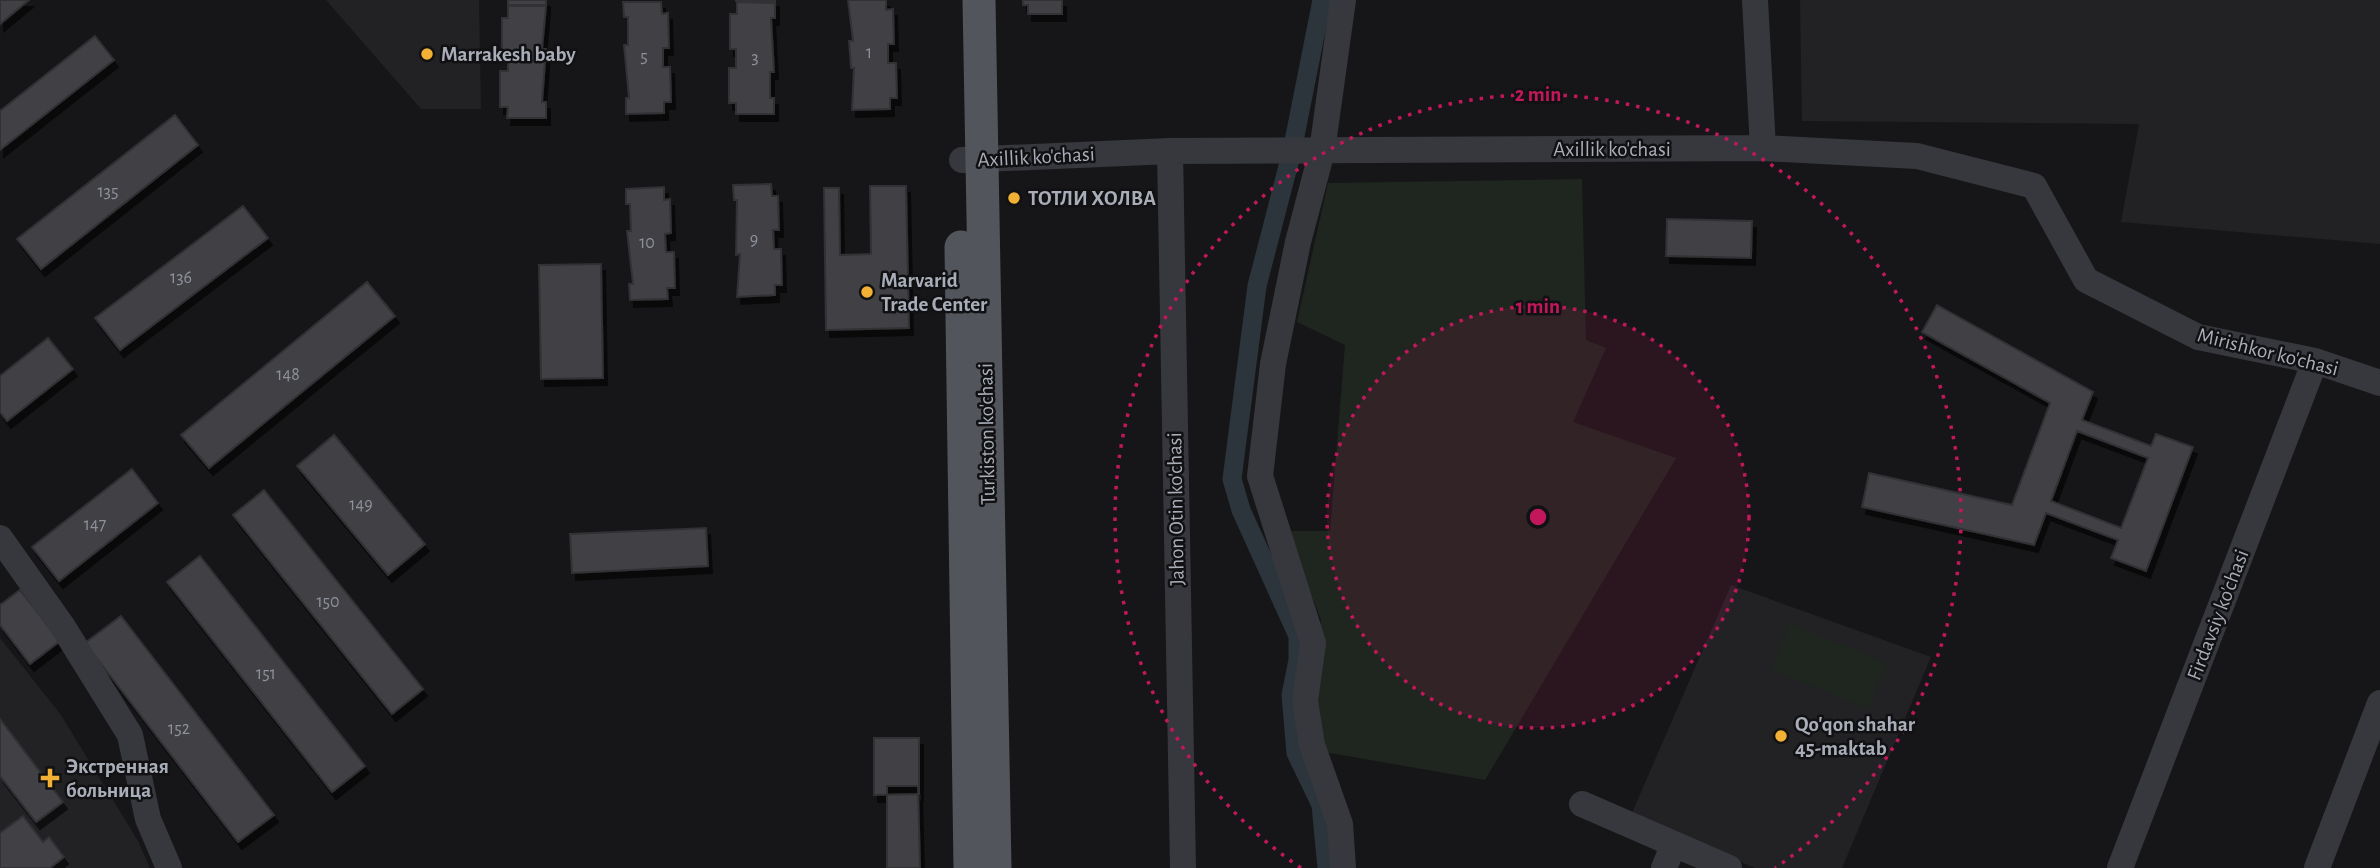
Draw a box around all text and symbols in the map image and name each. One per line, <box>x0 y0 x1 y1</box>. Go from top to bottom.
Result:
place label: Marrakesh baby <box>441 44 576 65</box>
house number: 1 <box>866 44 872 62</box>
marker: Marrakesh baby <box>419 46 435 62</box>
house number: 5 <box>640 48 648 66</box>
house number: 3 <box>751 49 759 67</box>
text: 2 min <box>1515 84 1561 105</box>
street label: Axillik ko'chasi <box>1553 139 1671 160</box>
street label: Axillik ko'chasi <box>977 143 1095 171</box>
house number: 135 <box>97 183 119 201</box>
place label: ТОТЛИ ХОЛВА <box>1028 188 1156 209</box>
marker: ТОТЛИ ХОЛВА <box>1006 190 1022 206</box>
house number: 9 <box>750 231 758 249</box>
house number: 10 <box>639 234 655 252</box>
house number: 136 <box>170 269 192 287</box>
place label: Marvarid Trade Center <box>881 270 988 315</box>
marker: Marvarid Trade Center <box>859 284 875 300</box>
text: 1 min <box>1516 296 1560 317</box>
street label: Mirishkor ko'chasi <box>2195 324 2341 380</box>
street label: Turkiston ko'chasi <box>975 363 999 505</box>
house number: 148 <box>276 366 300 384</box>
street label: Jahon Otin ko'chasi <box>1164 432 1188 586</box>
house number: 149 <box>349 496 373 514</box>
centre of rings <box>1526 505 1550 529</box>
house number: 147 <box>84 516 106 534</box>
street label: Firdavsiy ko'chasi <box>2183 547 2253 683</box>
house number: 150 <box>316 593 340 611</box>
house number: 151 <box>256 665 276 683</box>
place label: Qo'qon shahar 45-maktab <box>1795 714 1916 759</box>
house number: 152 <box>168 720 190 738</box>
marker: Qo'qon shahar 45-maktab <box>1773 728 1789 744</box>
place label: Экстренная больница <box>66 756 169 801</box>
marker: Экстренная больница <box>40 768 60 788</box>

